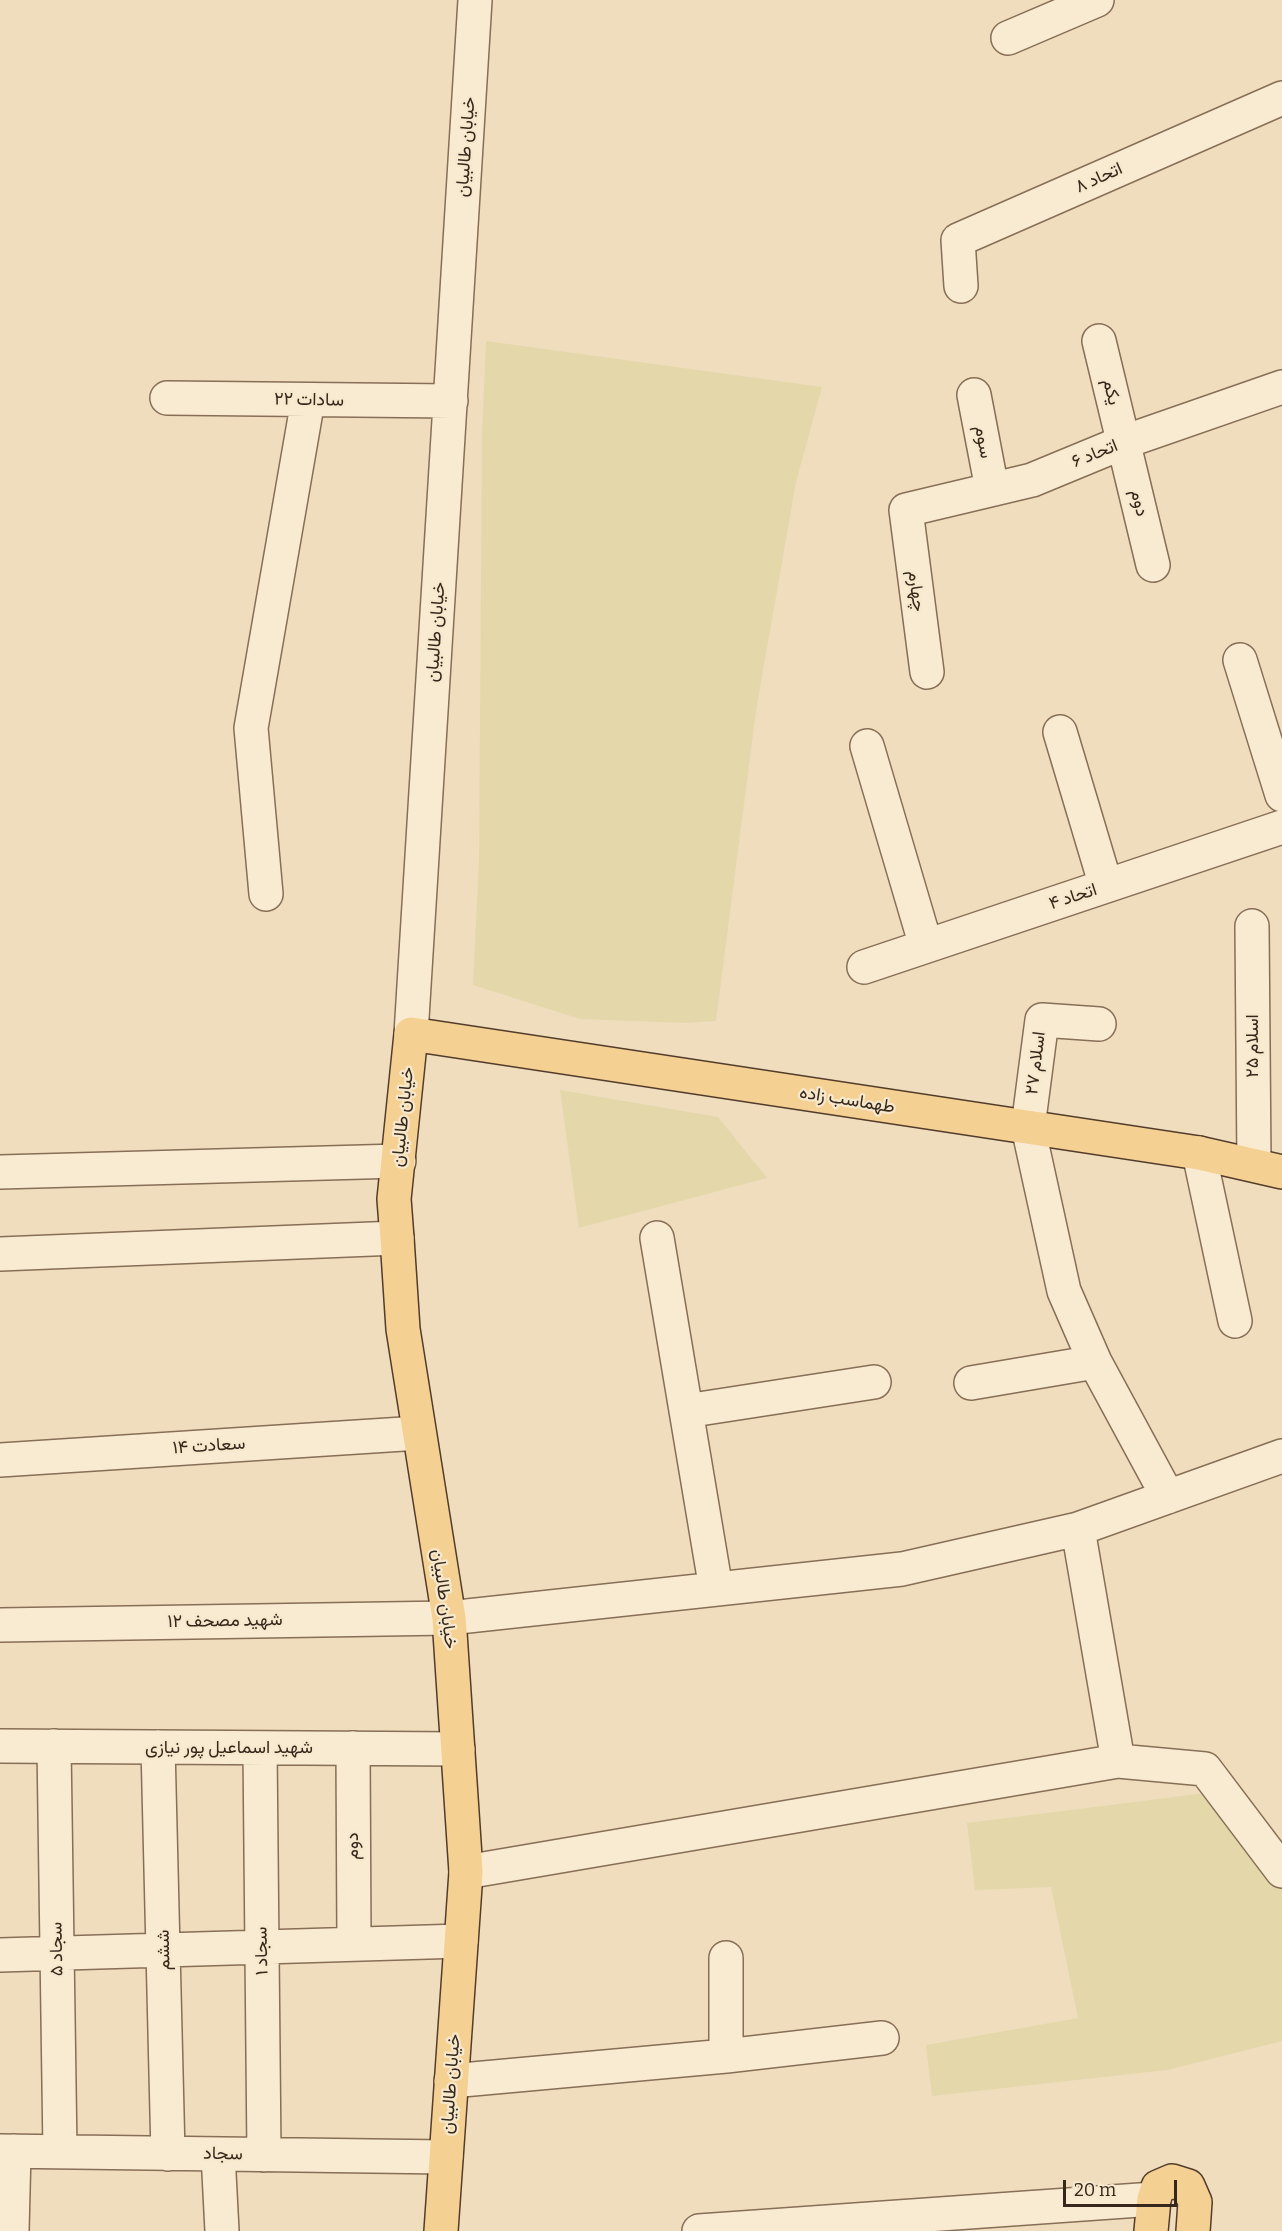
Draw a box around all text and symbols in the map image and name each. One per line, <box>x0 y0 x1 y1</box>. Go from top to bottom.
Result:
street label: خیابان طالبیان <box>452 96 480 198</box>
street label: اتحاد ۸ <box>1072 158 1126 198</box>
street label: یکم <box>1097 377 1125 407</box>
street label: سادات ۲۲ <box>274 389 344 411</box>
street label: سوم <box>969 424 997 460</box>
street label: اتحاد ۶ <box>1069 435 1121 473</box>
street label: دوم <box>1125 487 1153 519</box>
street label: چهارم <box>902 569 930 613</box>
street label: خیابان طالبیان <box>422 581 450 683</box>
street label: اتحاد ۴ <box>1046 879 1100 915</box>
street label: اسلام ۲۵ <box>1242 1014 1264 1078</box>
street label: اسلام ۲۷ <box>1021 1030 1051 1096</box>
street label: خیابان طالبیان <box>387 1066 419 1168</box>
street label: طهماسب زاده <box>798 1082 896 1118</box>
street label: سعادت ۱۴ <box>172 1433 246 1459</box>
street label: خیابان طالبیان <box>426 1548 462 1650</box>
street label: شهید مصحف ۱۲ <box>167 1609 283 1633</box>
street label: شهید اسماعیل پور نیازی <box>145 1737 313 1759</box>
street label: دوم <box>342 1832 364 1860</box>
street label: سجاد ۵ <box>46 1922 68 1976</box>
street label: سجاد ۱ <box>251 1927 273 1975</box>
street label: ششم <box>153 1929 175 1971</box>
street label: خیابان طالبیان <box>437 2033 465 2135</box>
street label: سجاد <box>203 2143 243 2165</box>
scale bar <box>1066 2168 1180 2206</box>
text: 20 m <box>1074 2179 1116 2201</box>

